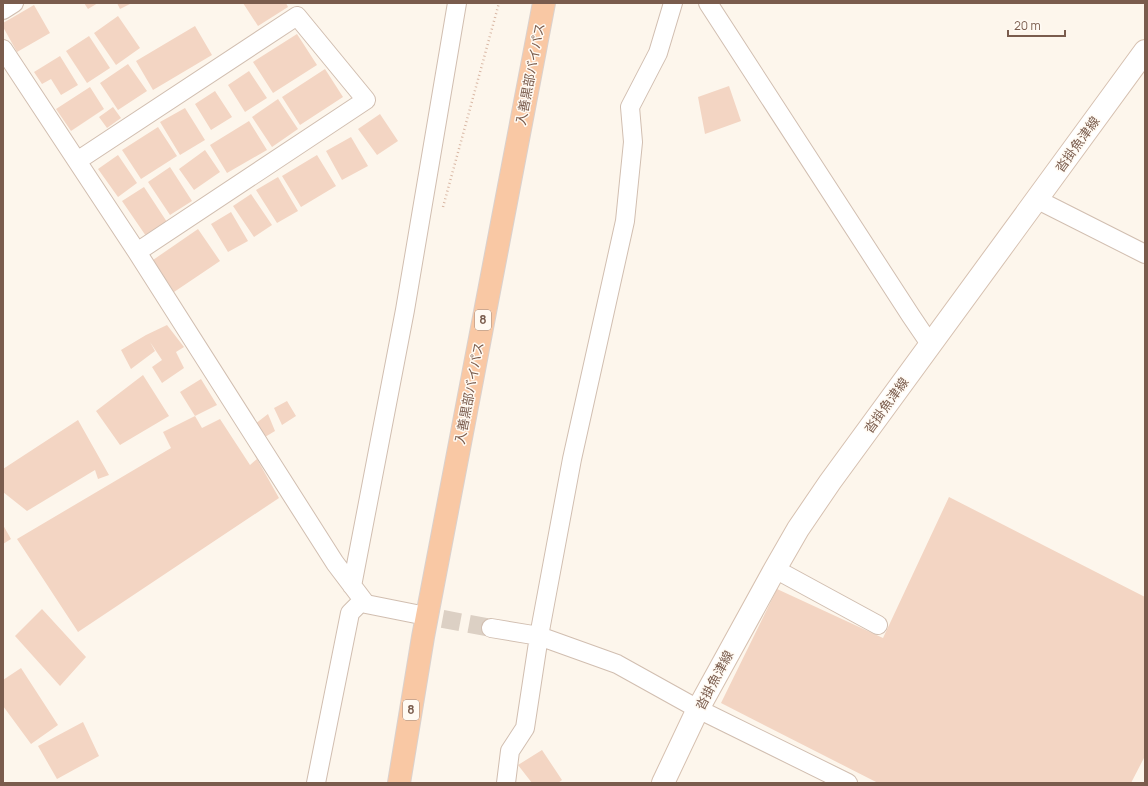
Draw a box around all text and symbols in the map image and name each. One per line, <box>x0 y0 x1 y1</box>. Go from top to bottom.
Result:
scale bar <box>1008 12 1065 38</box>
text: 20 m <box>1014 17 1041 34</box>
street label: 入善黒部バイパス <box>511 21 549 127</box>
street label: 沓掛魚津線 <box>1051 112 1103 176</box>
road number: 8 <box>475 310 491 330</box>
street label: 入善黒部バイパス <box>450 340 488 446</box>
street label: 沓掛魚津線 <box>860 373 912 437</box>
street label: 沓掛魚津線 <box>691 647 737 713</box>
road number: 8 <box>403 700 419 720</box>

